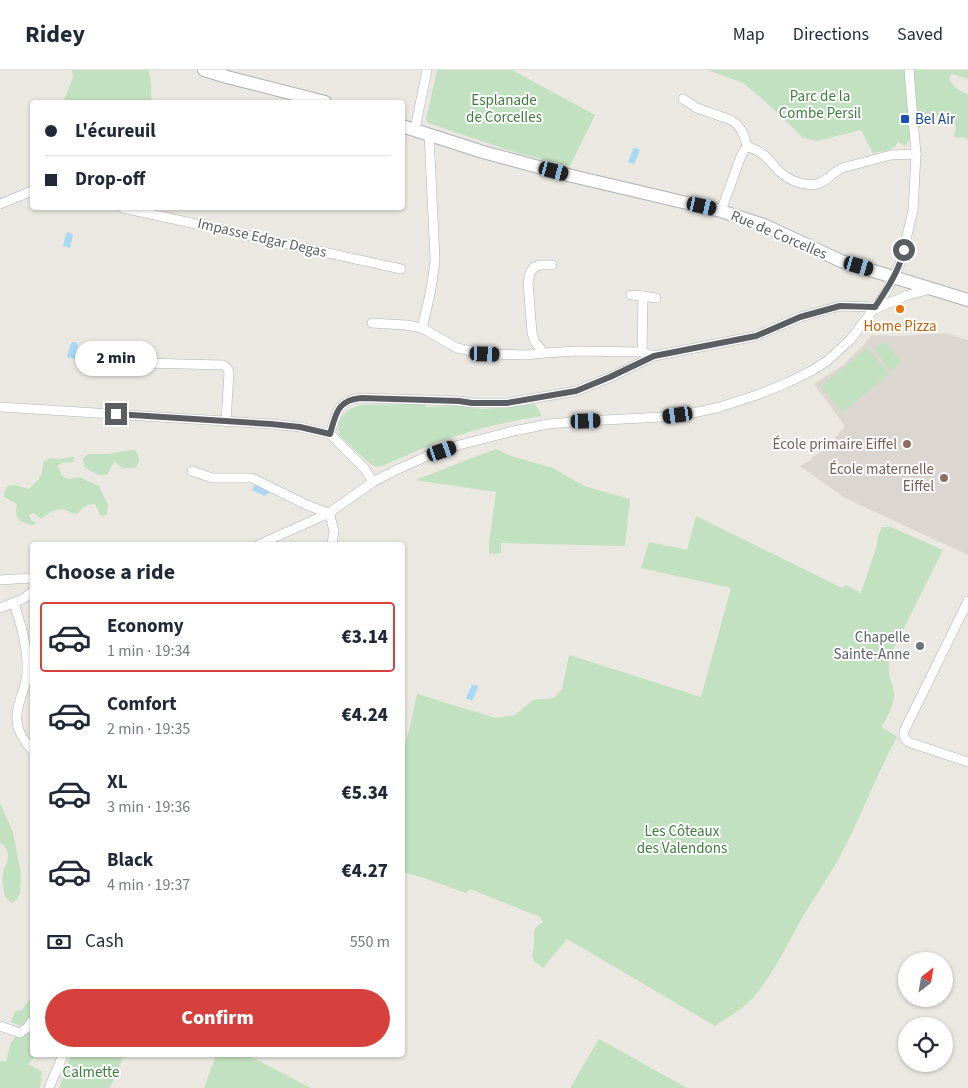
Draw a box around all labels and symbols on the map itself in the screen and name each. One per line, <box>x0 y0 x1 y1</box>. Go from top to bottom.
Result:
park label: Parc de la Combe Persil <box>779 86 861 124</box>
park label: Esplanade de Corcelles <box>466 90 542 128</box>
place label: Bel Air <box>915 109 956 130</box>
marker: Bel Air <box>899 113 911 125</box>
car <box>537 160 570 182</box>
car <box>685 195 718 217</box>
street label: Rue de Corcelles <box>727 205 831 265</box>
street label: Impasse Edgar Degas <box>195 213 329 263</box>
route start <box>893 239 915 261</box>
car <box>842 255 875 277</box>
marker: Home Pizza <box>894 303 906 315</box>
place label: Home Pizza <box>864 316 936 337</box>
callout: 2 min <box>75 342 157 376</box>
car <box>469 346 500 362</box>
route end <box>105 403 127 425</box>
car <box>662 405 693 425</box>
car <box>570 413 601 429</box>
place label: École primaire Eiffel <box>773 434 897 455</box>
marker: École primaire Eiffel <box>901 438 913 450</box>
car <box>425 439 458 463</box>
place label: École maternelle Eiffel <box>829 459 934 497</box>
marker: École maternelle Eiffel <box>938 472 950 484</box>
place label: Chapelle Sainte-Anne <box>833 627 910 665</box>
marker: Chapelle Sainte-Anne <box>914 640 926 652</box>
park label: Les Côteaux des Valendons <box>637 821 727 859</box>
north arrow <box>898 952 952 1008</box>
park label: Calmette <box>63 1062 119 1083</box>

